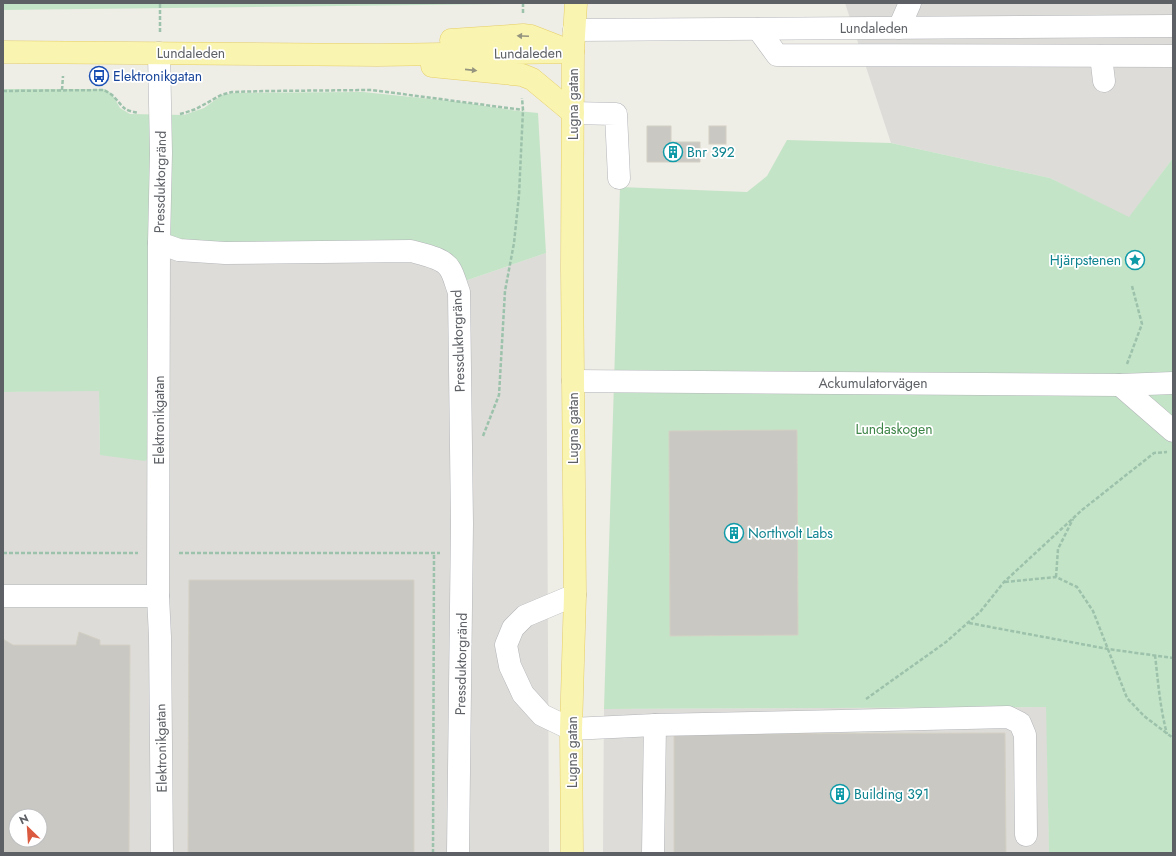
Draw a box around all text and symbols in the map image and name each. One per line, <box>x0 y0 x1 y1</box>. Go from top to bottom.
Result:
street label: Lundaleden <box>840 18 908 38</box>
one-way arrow <box>517 32 529 39</box>
street label: Lundaleden <box>494 42 562 64</box>
street label: Lundaleden <box>157 43 225 63</box>
bus stop icon: Elektronikgatan <box>88 65 110 87</box>
place label: Elektronikgatan <box>113 66 202 86</box>
one-way arrow <box>465 67 477 73</box>
street label: Lugna gatan <box>563 68 583 140</box>
street label: Pressduktorgränd <box>149 131 171 233</box>
building icon: Bnr 392 <box>662 141 684 163</box>
place label: Bnr 392 <box>687 142 735 162</box>
place icon: Hjärpstenen <box>1124 249 1146 271</box>
place label: Hjärpstenen <box>1050 250 1121 270</box>
street label: Pressduktorgränd <box>446 289 470 393</box>
street label: Ackumulatorvägen <box>818 373 928 393</box>
street label: Elektronikgatan <box>149 376 169 464</box>
street label: Lugna gatan <box>563 392 583 464</box>
park label: Lundaskogen <box>855 419 933 439</box>
building icon: Northvolt Labs <box>723 522 745 544</box>
place label: Northvolt Labs <box>748 523 833 543</box>
street label: Pressduktorgränd <box>450 613 472 715</box>
street label: Elektronikgatan <box>150 703 172 793</box>
street label: Lugna gatan <box>562 716 582 788</box>
building icon: Building 391 <box>829 783 851 805</box>
place label: Building 391 <box>854 784 929 804</box>
north arrow <box>8 808 48 848</box>
text: N <box>16 810 31 828</box>

